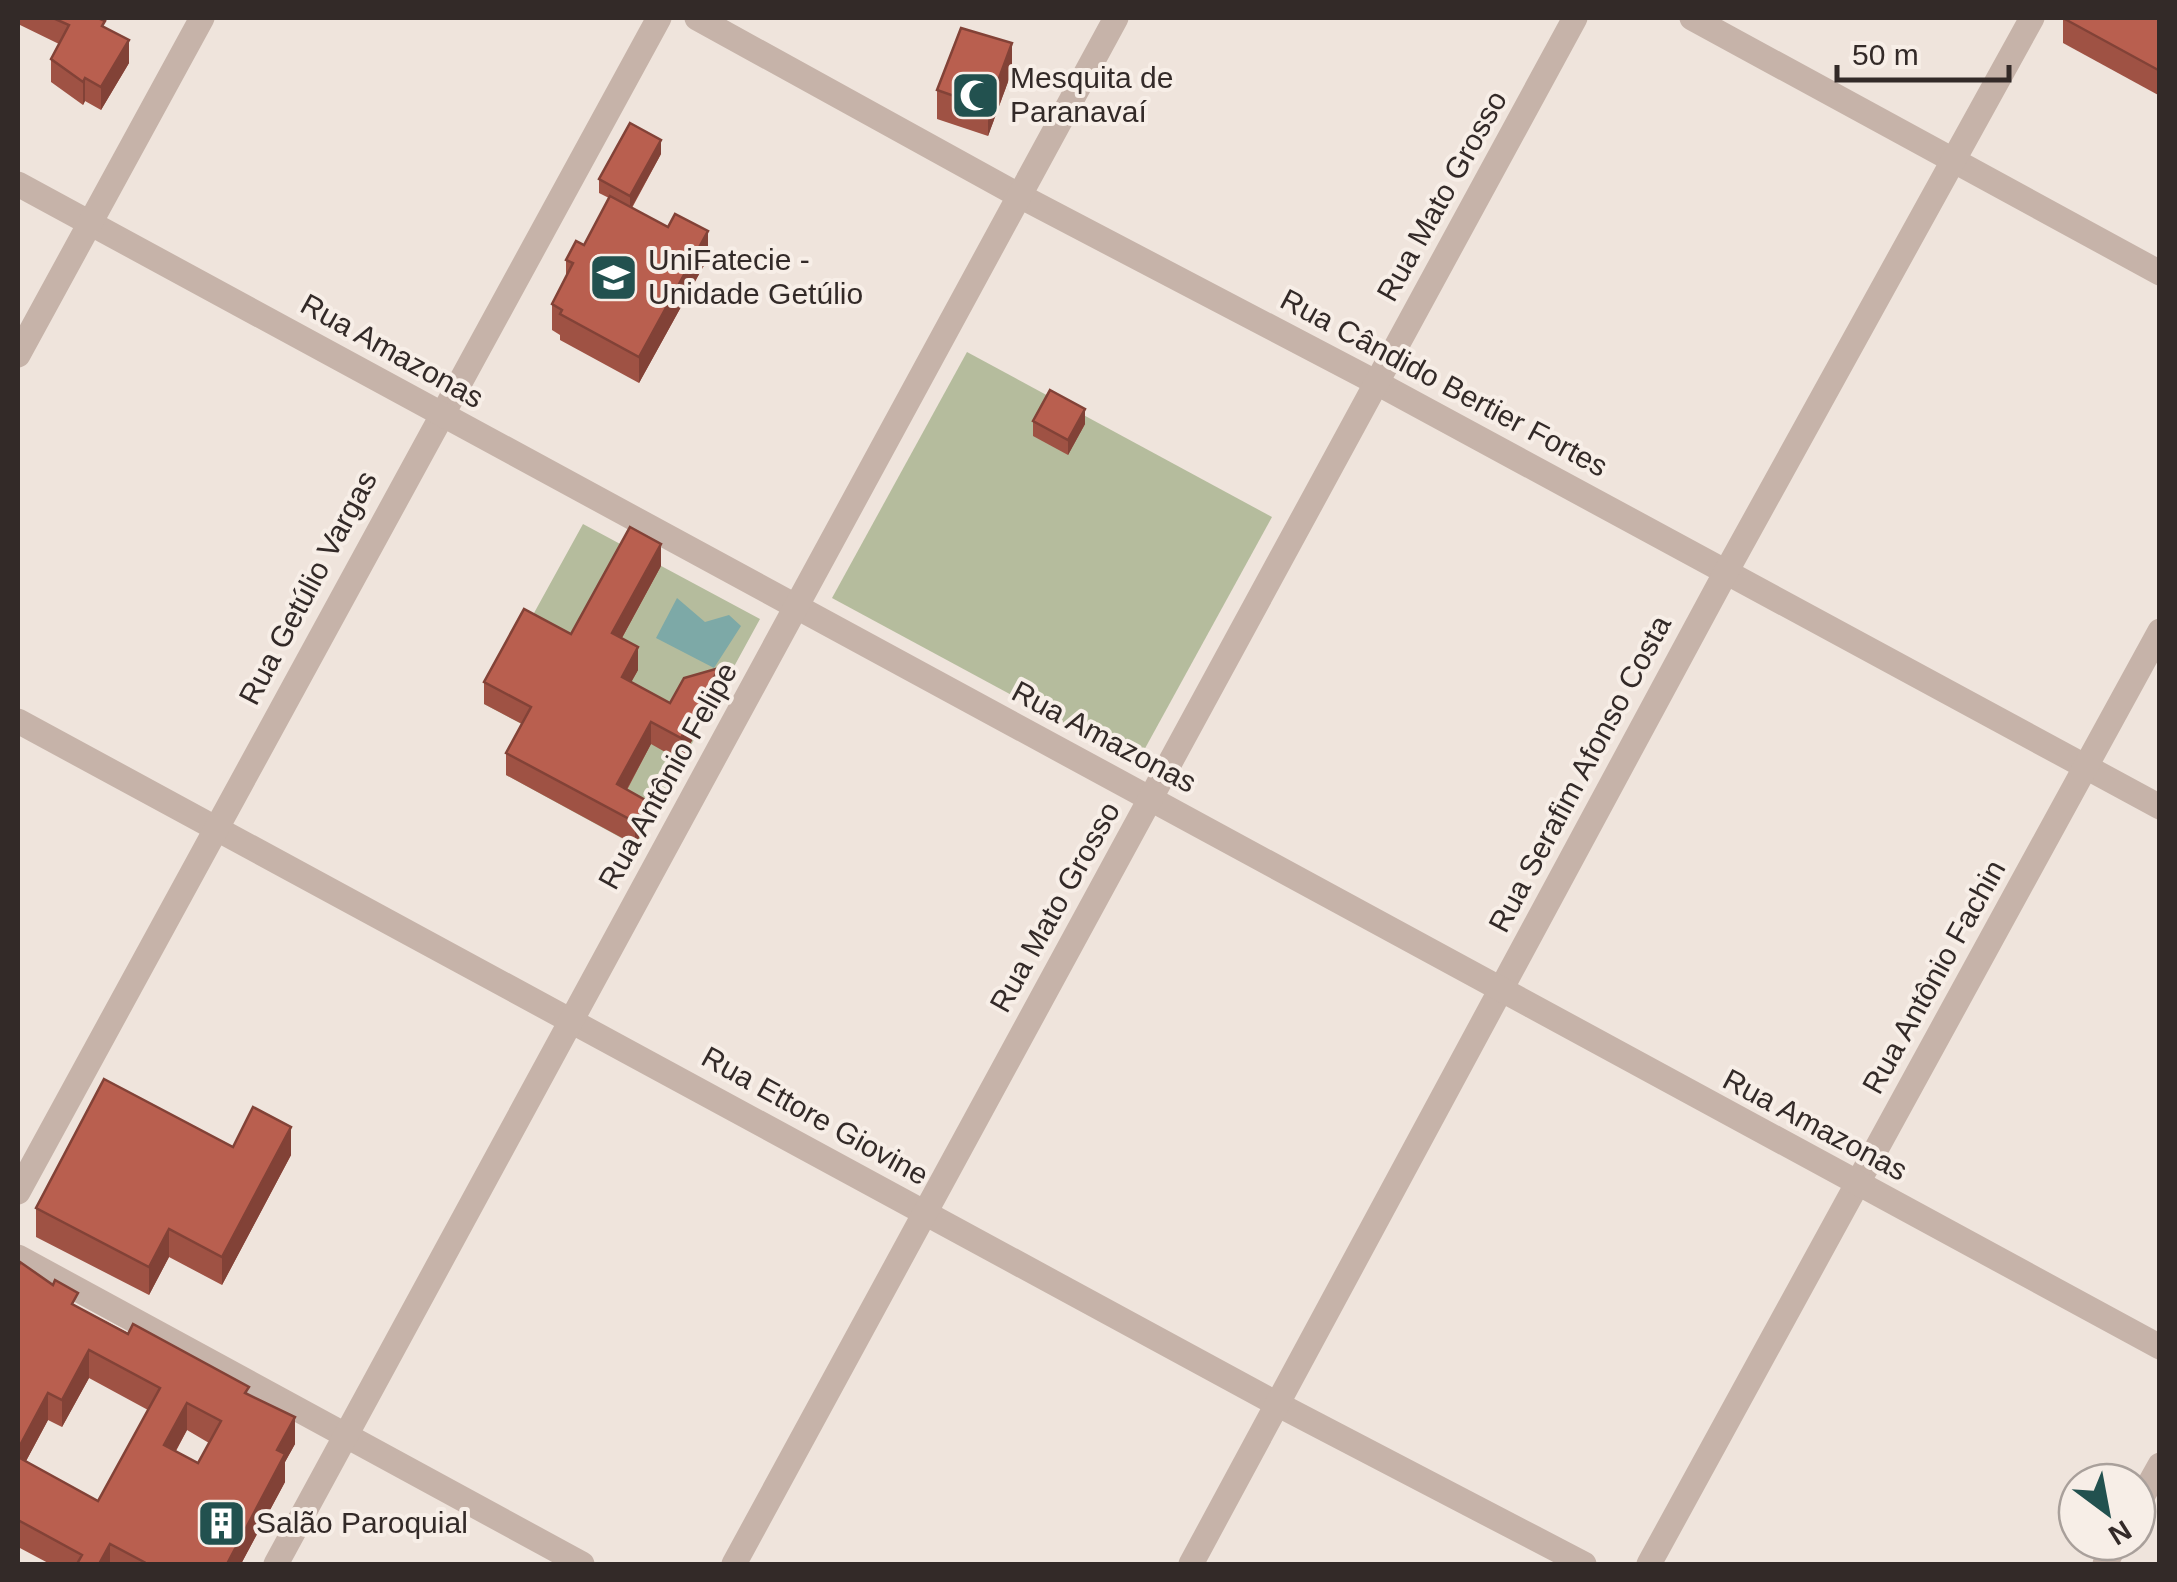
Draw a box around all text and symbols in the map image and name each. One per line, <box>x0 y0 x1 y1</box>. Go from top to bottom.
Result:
scale bar <box>1837 20 2010 82</box>
text: 50 m <box>1852 38 1919 71</box>
place label: Mesquita de Paranavaí <box>1010 61 1173 128</box>
mosque icon: Mesquita de Paranavaí <box>949 69 1001 121</box>
street label: Rua Mato Grosso <box>1370 85 1513 307</box>
place label: UniFatecie - Unidade Getúlio <box>648 243 863 310</box>
school or university icon: UniFatecie - Unidade Getúlio <box>587 251 639 303</box>
street label: Rua Cândido Bertier Fortes <box>1275 282 1613 483</box>
street label: Rua Amazonas <box>295 287 489 414</box>
street label: Rua Getúlio Vargas <box>232 465 383 710</box>
street label: Rua Serafim Afonso Costa <box>1482 610 1677 938</box>
street label: Rua Antônio Felipe <box>592 657 743 895</box>
street label: Rua Amazonas <box>1007 674 1202 799</box>
street label: Rua Mato Grosso <box>983 796 1126 1018</box>
street label: Rua Antônio Fachin <box>1856 854 2011 1099</box>
street label: Rua Ettore Giovine <box>696 1040 934 1191</box>
street label: Rua Amazonas <box>1718 1062 1913 1187</box>
north arrow <box>2057 1462 2157 1562</box>
building icon: Salão Paroquial <box>195 1497 247 1549</box>
place label: Salão Paroquial <box>256 1506 468 1539</box>
text: N <box>2103 1514 2137 1551</box>

